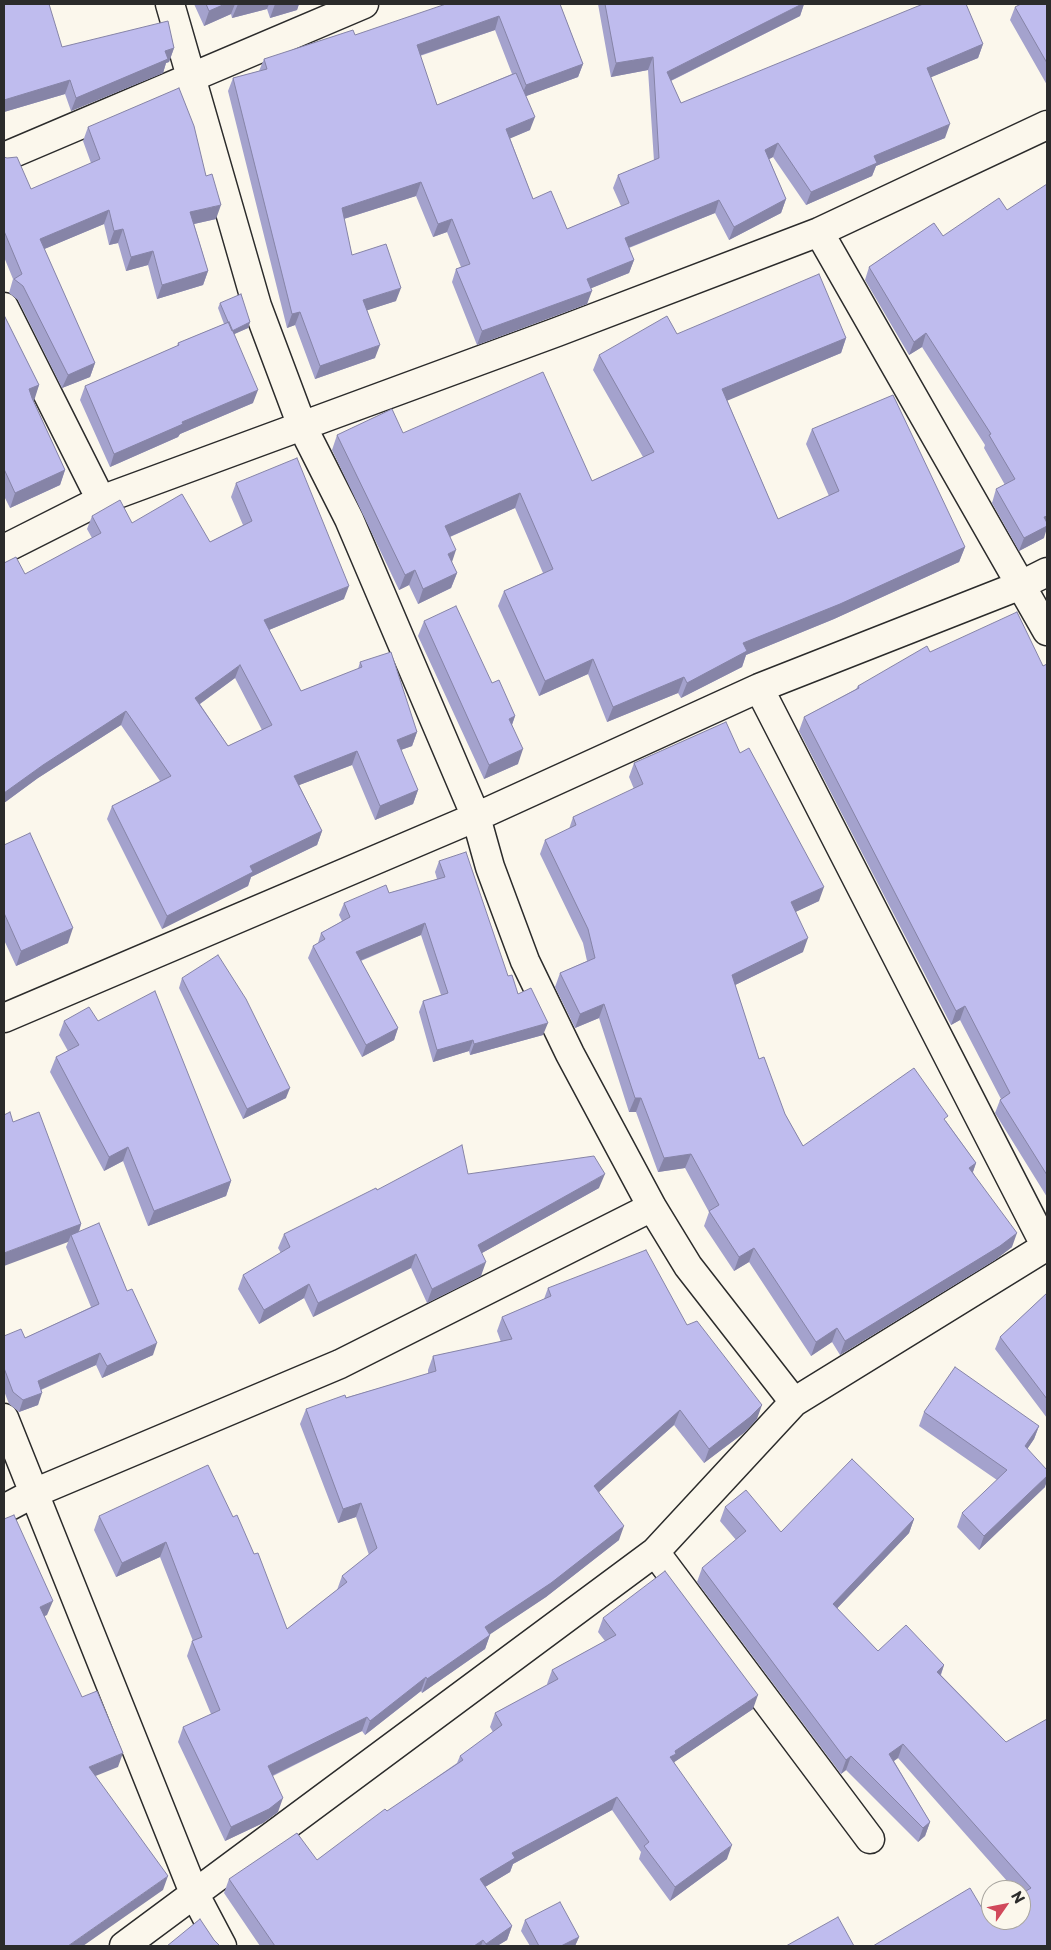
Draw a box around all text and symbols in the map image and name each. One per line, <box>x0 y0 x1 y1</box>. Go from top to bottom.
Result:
north arrow <box>981 1880 1031 1930</box>
text: N <box>1006 1887 1030 1907</box>

